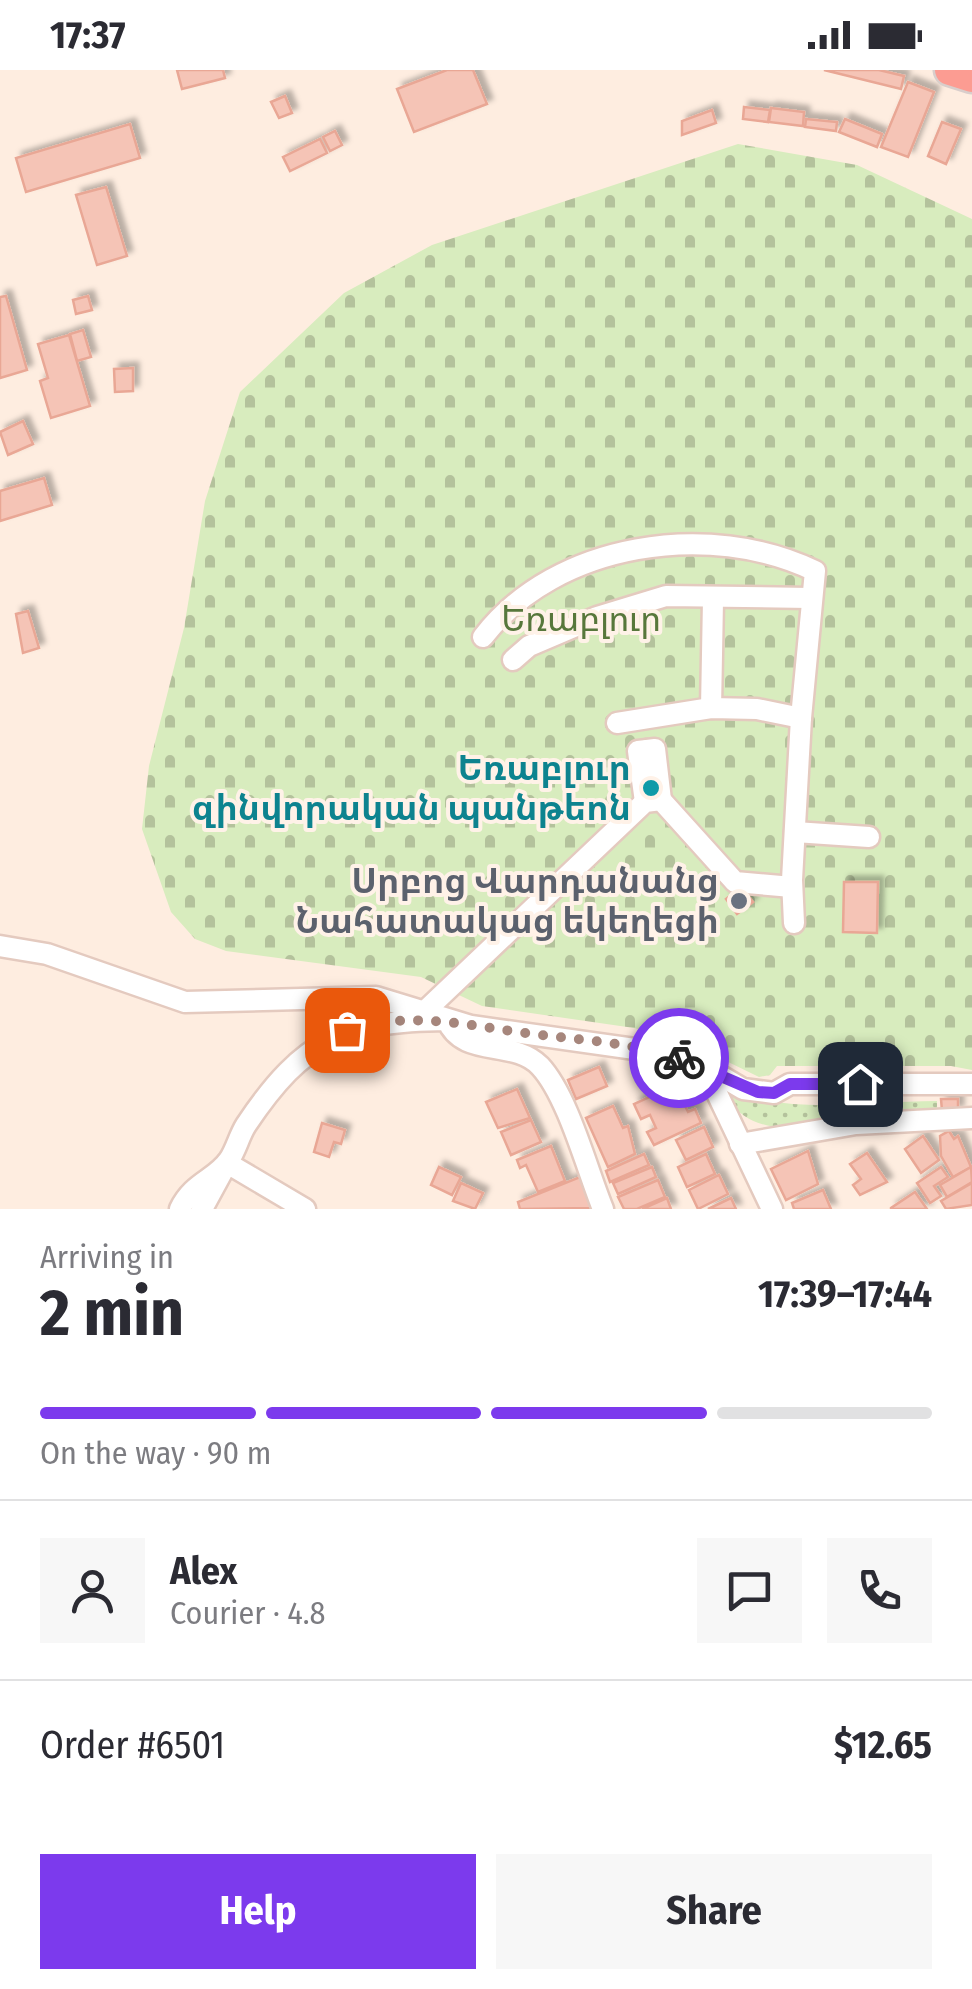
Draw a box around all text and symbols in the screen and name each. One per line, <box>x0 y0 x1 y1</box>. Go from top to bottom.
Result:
text: 17:37 <box>50 12 126 58</box>
park label: Եռաբլուր <box>501 598 661 640</box>
place label: Եռաբլուր զինվորական պանթեոն <box>192 747 631 829</box>
marker: Եռաբլուր զինվորական պանթեոն <box>640 777 662 799</box>
place label: Սրբոց Վարդանանց Նահատակաց եկեղեցի <box>295 860 719 942</box>
marker: Սրբոց Վարդանանց Նահատակաց եկեղեցի <box>728 890 750 912</box>
pin <box>305 988 390 1073</box>
icon: bag <box>320 1003 375 1058</box>
courier <box>629 1008 729 1108</box>
icon: bike <box>652 1031 707 1086</box>
pin <box>818 1042 903 1127</box>
icon: home <box>833 1057 888 1112</box>
text: Arriving in <box>40 1238 174 1276</box>
text: 17:39–17:44 <box>758 1271 932 1317</box>
text: 2 min <box>40 1274 184 1352</box>
text: On the way · 90 m <box>40 1434 271 1472</box>
button: person <box>40 1538 145 1643</box>
button: chat <box>697 1538 802 1643</box>
button: phone <box>827 1538 932 1643</box>
text: Alex <box>170 1548 237 1594</box>
text: Courier · 4.8 <box>170 1594 326 1632</box>
text: Order #6501 <box>40 1722 225 1768</box>
text: $12.65 <box>834 1722 932 1768</box>
button: Help <box>40 1854 476 1969</box>
button: Share <box>496 1854 932 1969</box>

